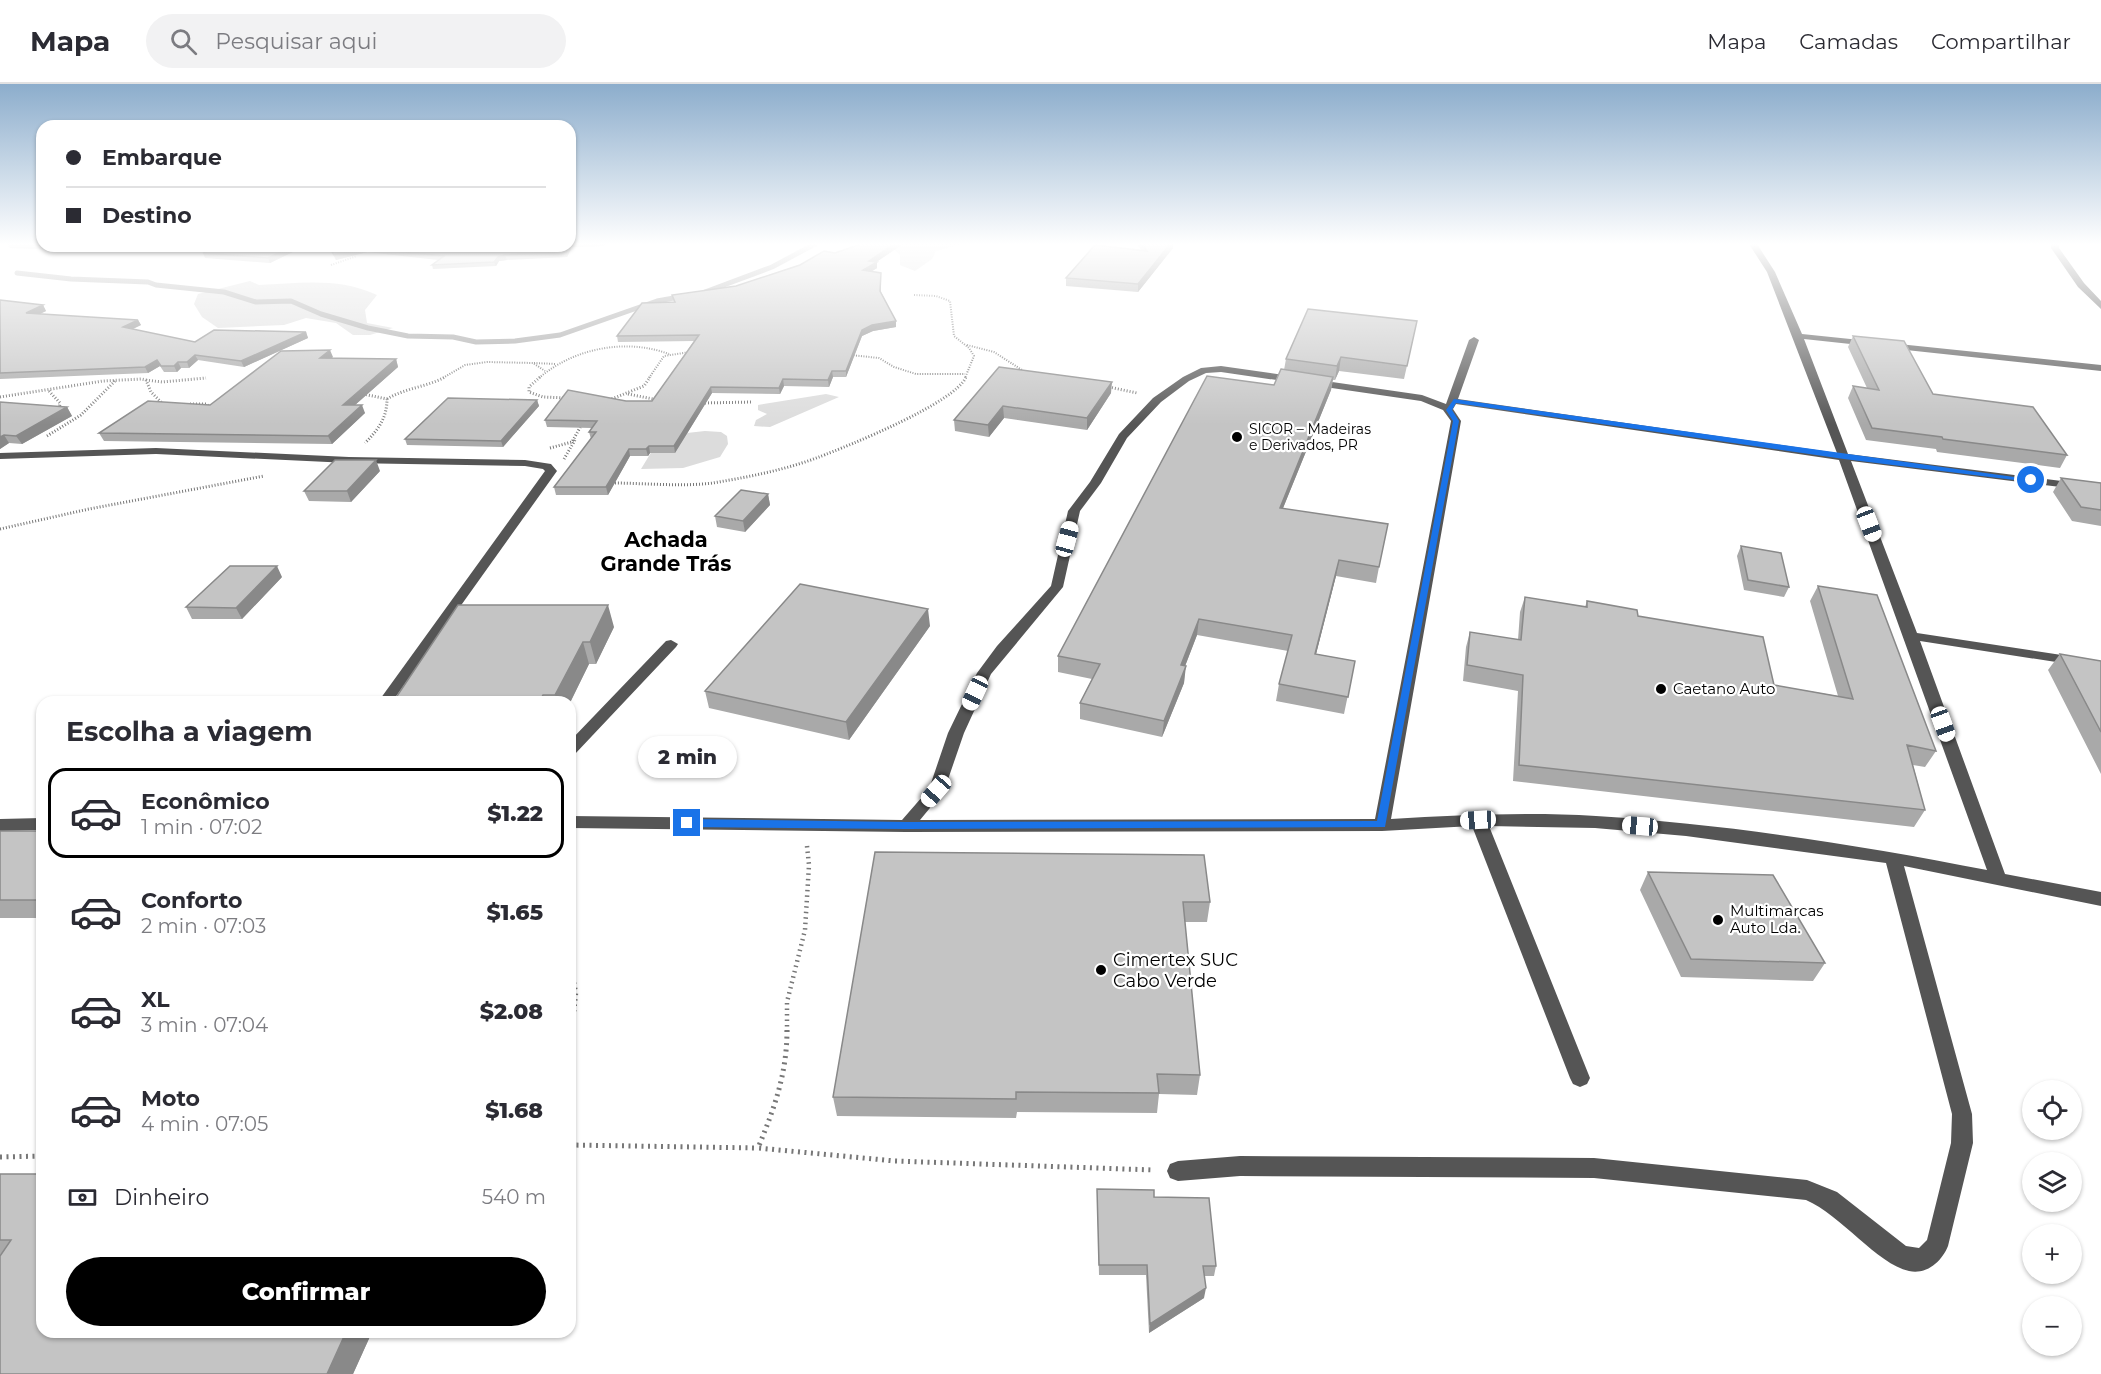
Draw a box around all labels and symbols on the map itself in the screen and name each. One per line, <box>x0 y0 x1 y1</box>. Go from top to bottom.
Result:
place label: SICOR – Madeiras e Derivados, PR <box>1249 420 1371 454</box>
marker: SICOR – Madeiras e Derivados, PR <box>1230 430 1244 444</box>
route start <box>2017 466 2044 493</box>
car <box>1854 504 1884 544</box>
car <box>1054 519 1080 559</box>
district label: Achada Grande Trás <box>601 527 731 576</box>
car <box>959 673 991 713</box>
place label: Caetano Auto <box>1673 679 1775 698</box>
marker: Caetano Auto <box>1654 682 1668 696</box>
car <box>1928 704 1958 744</box>
callout: 2 min <box>638 736 736 778</box>
car <box>917 772 955 810</box>
route end <box>673 809 700 836</box>
car <box>1460 810 1496 830</box>
car <box>1621 815 1659 837</box>
place label: Multimarcas Auto Lda. <box>1730 901 1824 937</box>
marker: Multimarcas Auto Lda. <box>1711 913 1725 927</box>
place label: Cimertex SUC Cabo Verde <box>1113 949 1238 992</box>
marker: Cimertex SUC Cabo Verde <box>1094 963 1108 977</box>

